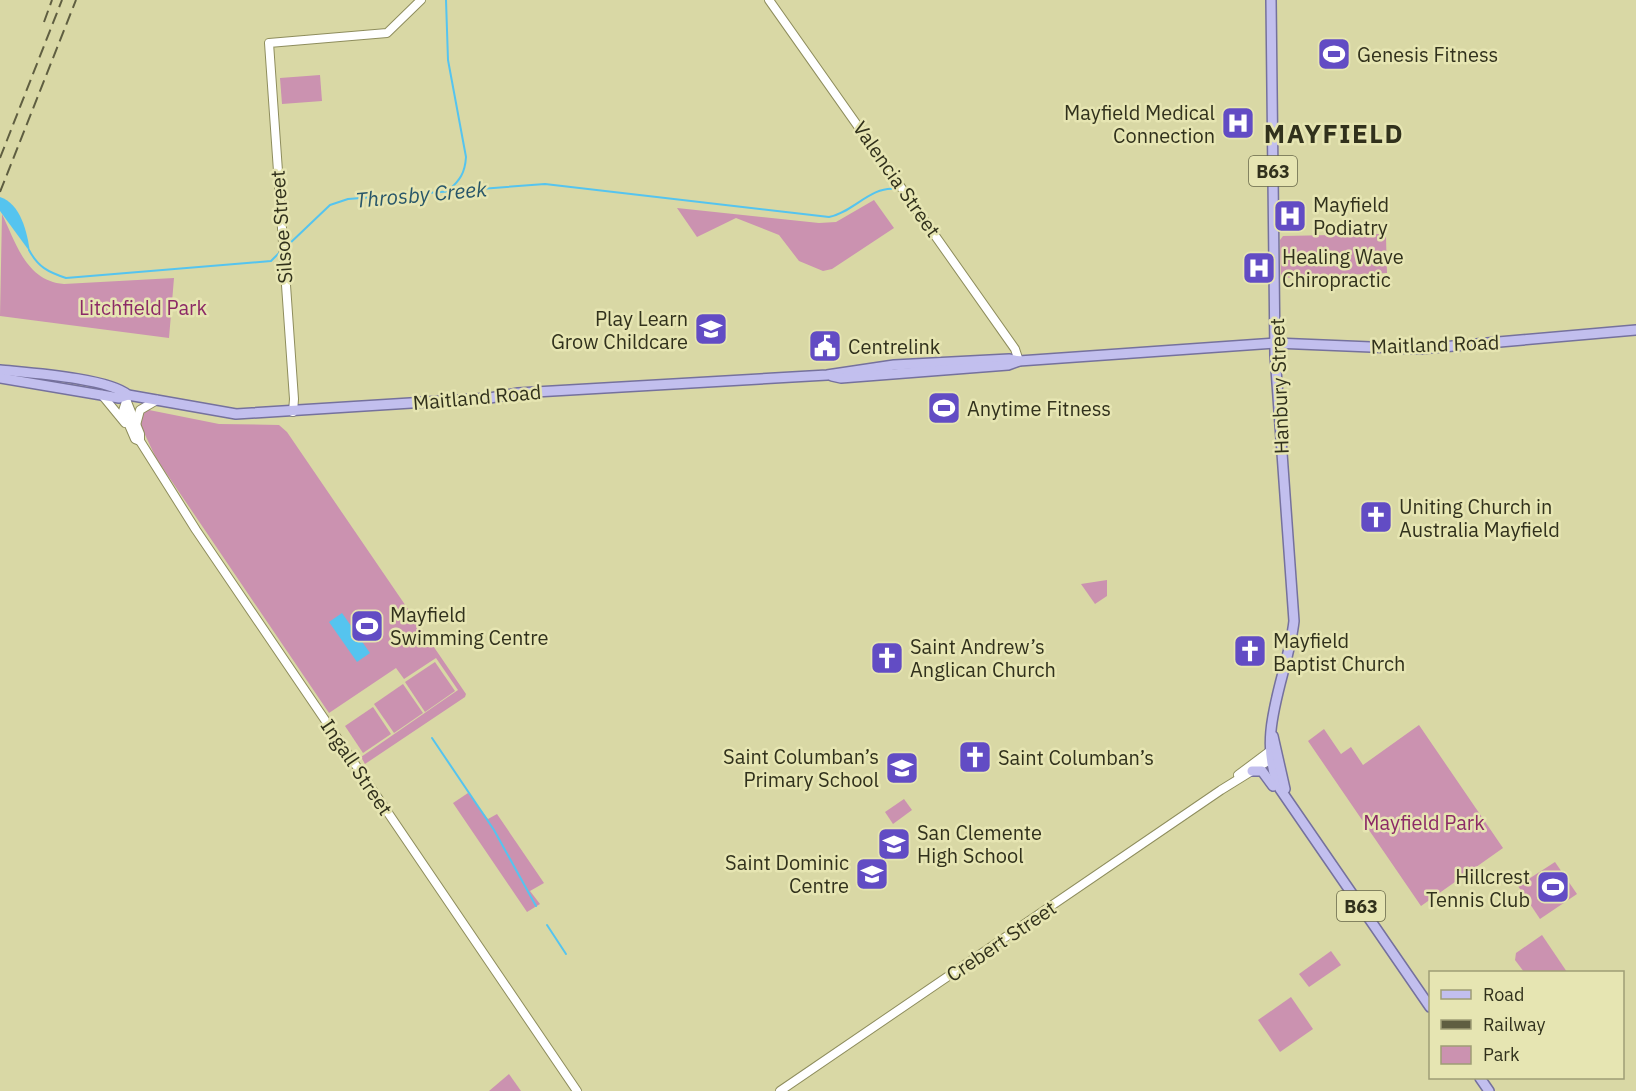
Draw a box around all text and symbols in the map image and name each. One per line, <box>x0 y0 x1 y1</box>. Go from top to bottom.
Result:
sports icon: Genesis Fitness <box>1316 36 1352 72</box>
place label: Genesis Fitness <box>1357 41 1498 68</box>
place label: Mayfield Medical Connection <box>1064 99 1215 149</box>
hospital icon: Mayfield Medical Connection <box>1220 105 1256 141</box>
street label: Valencia Street <box>847 116 947 242</box>
district label: MAYFIELD <box>1264 116 1404 150</box>
road number: B63 <box>1249 156 1297 186</box>
street label: Silsoe Street <box>264 169 298 285</box>
water label: Throsby Creek <box>354 174 489 214</box>
place label: Mayfield Podiatry <box>1313 191 1389 241</box>
hospital icon: Mayfield Podiatry <box>1272 198 1308 234</box>
place label: Healing Wave Chiropractic <box>1282 243 1404 293</box>
hospital icon: Healing Wave Chiropractic <box>1241 250 1277 286</box>
park label: Litchfield Park <box>79 294 207 321</box>
place label: Play Learn Grow Childcare <box>551 305 688 355</box>
school or university icon: Play Learn Grow Childcare <box>693 311 729 347</box>
street label: Hanbury Street <box>1263 317 1295 455</box>
public building icon: Centrelink <box>807 328 843 364</box>
street label: Maitland Road <box>1370 328 1500 360</box>
place label: Centrelink <box>848 333 941 360</box>
street label: Maitland Road <box>412 378 542 416</box>
sports icon: Anytime Fitness <box>926 390 962 426</box>
place label: Anytime Fitness <box>967 395 1111 422</box>
place label: Uniting Church in Australia Mayfield <box>1399 493 1560 543</box>
church icon: Uniting Church in Australia Mayfield <box>1358 499 1394 535</box>
place label: Mayfield Swimming Centre <box>390 601 549 651</box>
sports icon: Mayfield Swimming Centre <box>349 608 385 644</box>
place label: Mayfield Baptist Church <box>1273 627 1405 677</box>
place label: Saint Andrew’s Anglican Church <box>910 633 1056 683</box>
church icon: Mayfield Baptist Church <box>1232 633 1268 669</box>
church icon: Saint Andrew’s Anglican Church <box>869 640 905 676</box>
street label: Ingall Street <box>315 713 399 821</box>
church icon: Saint Columban’s <box>957 739 993 775</box>
place label: Saint Columban’s Primary School <box>723 743 879 793</box>
place label: Saint Columban’s <box>998 744 1154 771</box>
school or university icon: Saint Columban’s Primary School <box>884 750 920 786</box>
park label: Mayfield Park <box>1363 809 1485 836</box>
place label: San Clemente High School <box>917 819 1042 869</box>
school or university icon: San Clemente High School <box>876 826 912 862</box>
place label: Saint Dominic Centre <box>725 849 849 899</box>
school or university icon: Saint Dominic Centre <box>854 856 890 892</box>
place label: Hillcrest Tennis Club <box>1426 863 1530 913</box>
sports icon: Hillcrest Tennis Club <box>1535 869 1571 905</box>
road number: B63 <box>1337 891 1385 921</box>
street label: Crebert Street <box>941 894 1061 988</box>
legend <box>1429 971 1624 1079</box>
text: Road <box>1483 983 1524 1006</box>
text: Railway <box>1483 1013 1545 1036</box>
text: Park <box>1483 1043 1520 1066</box>

